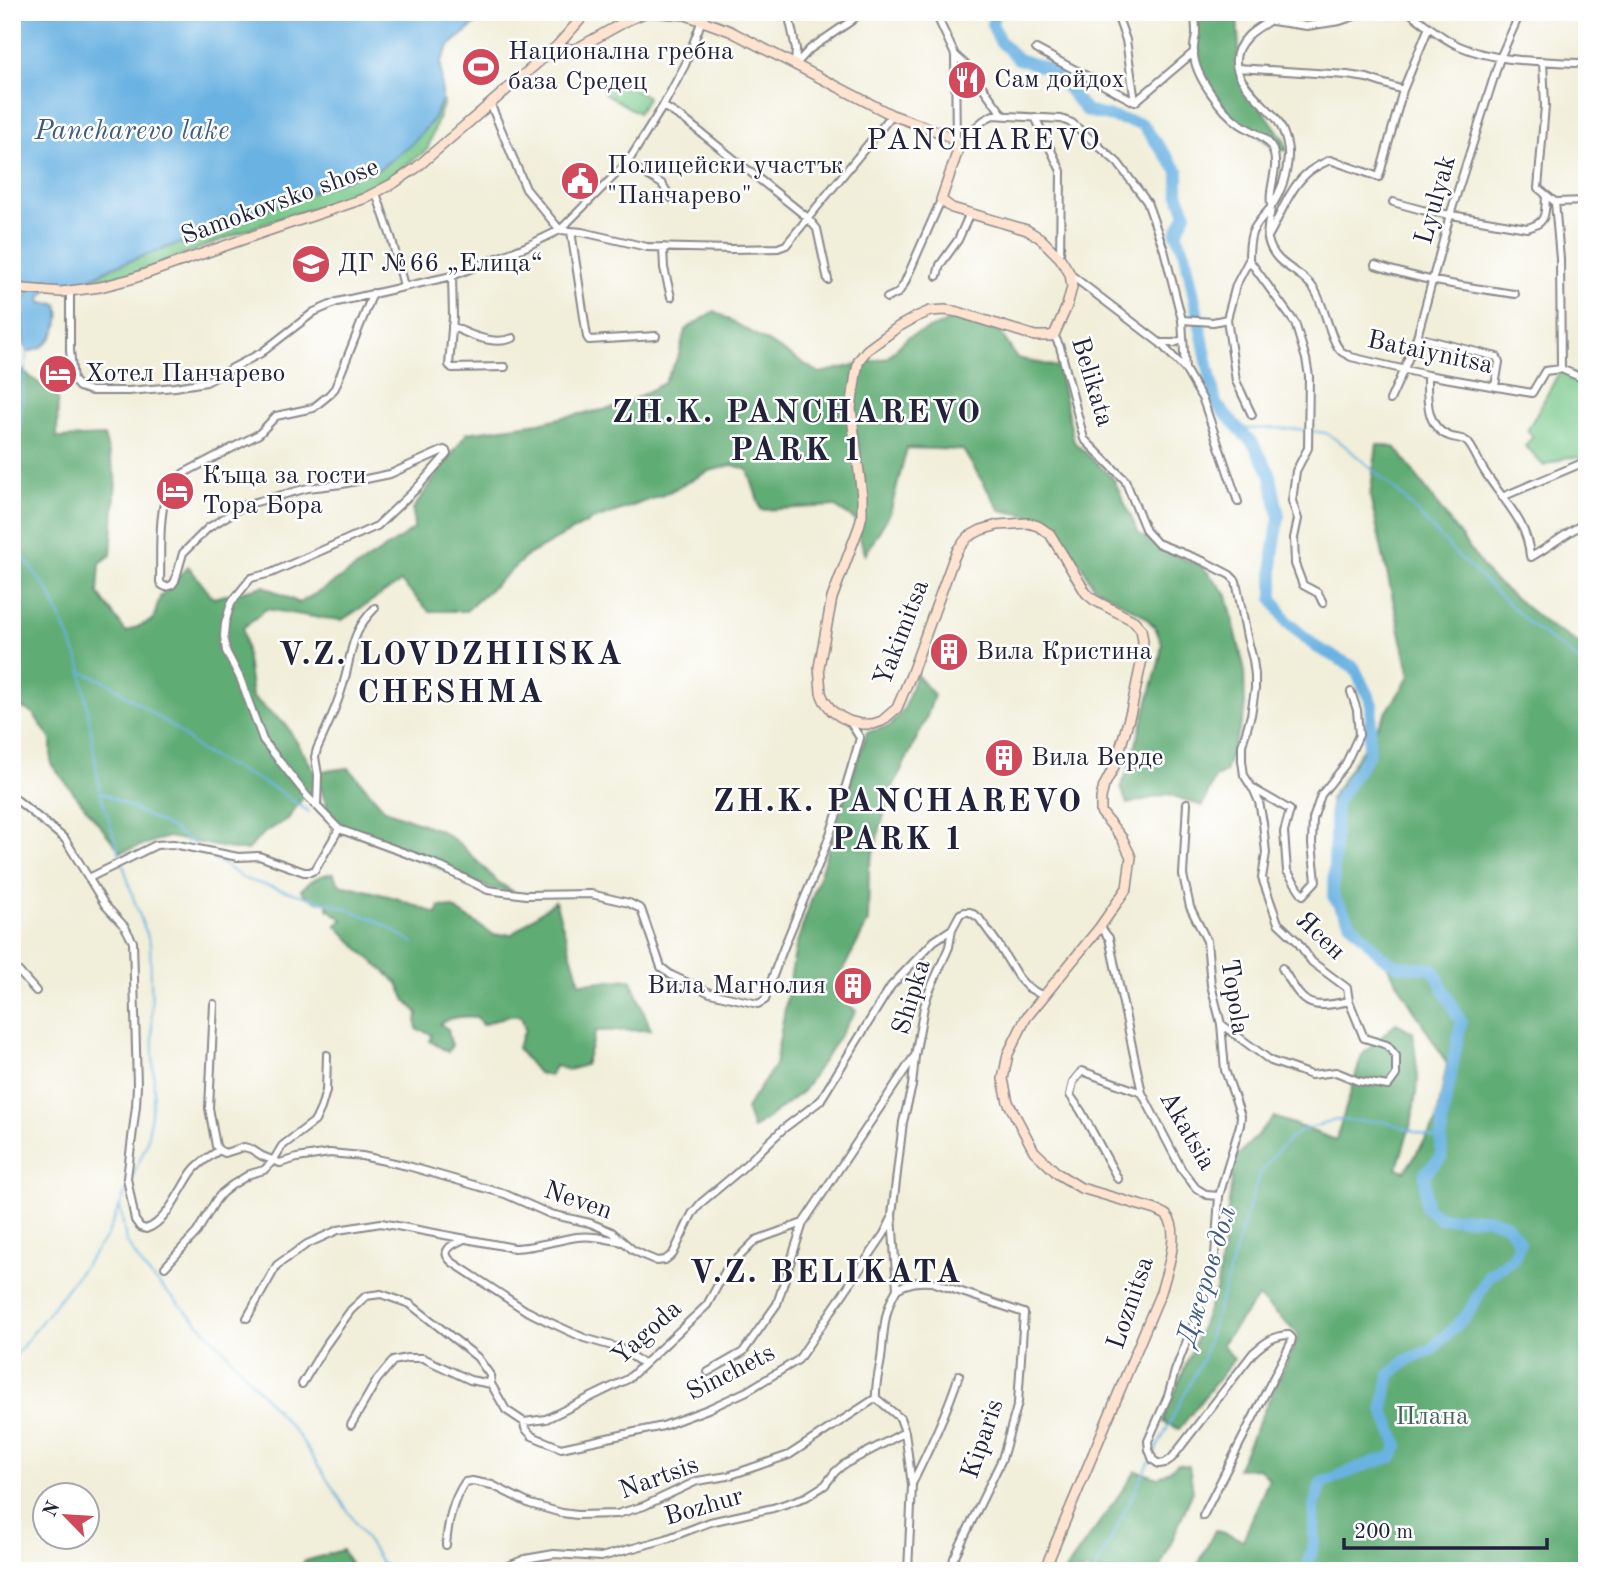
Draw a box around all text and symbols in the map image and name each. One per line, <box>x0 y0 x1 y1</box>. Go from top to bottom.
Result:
place label: Национална гребна база Средец <box>508 39 734 95</box>
sports icon: Национална гребна база Средец <box>460 46 502 88</box>
restaurant icon: Сам дойдох <box>946 59 988 101</box>
place label: Сам дойдох <box>994 67 1125 93</box>
water label: Pancharevo lake <box>33 118 230 146</box>
district label: PANCHAREVO <box>866 126 1102 156</box>
street label: Lyulyak <box>1411 152 1461 248</box>
place label: Полицейски участък "Панчарево" <box>607 153 843 209</box>
street label: Samokovsko shose <box>178 154 382 250</box>
public building icon: Полицейски участък "Панчарево" <box>559 160 601 202</box>
school or university icon: ДГ №66 „Елица“ <box>290 243 332 285</box>
place label: ДГ №66 „Елица“ <box>338 251 543 277</box>
street label: Bataiynitsa <box>1365 327 1495 379</box>
street label: Belikata <box>1066 334 1118 430</box>
hotel icon: Хотел Панчарево <box>37 353 79 395</box>
place label: Хотел Панчарево <box>85 361 286 387</box>
district label: ZH.K. PANCHAREVO PARK 1 <box>612 397 982 468</box>
place label: Къща за гости Тора Бора <box>202 463 367 519</box>
hotel icon: Къща за гости Тора Бора <box>154 470 196 512</box>
street label: Yakimitsa <box>870 576 934 690</box>
building icon: Вила Кристина <box>928 631 970 673</box>
district label: V.Z. LOVDZHIISKA CHESHMA <box>278 639 624 710</box>
place label: Вила Кристина <box>976 639 1152 665</box>
building icon: Вила Верде <box>983 737 1025 779</box>
place label: Вила Верде <box>1031 745 1164 771</box>
district label: ZH.K. PANCHAREVO PARK 1 <box>713 786 1083 857</box>
street label: Ясен <box>1290 907 1350 965</box>
street label: Shipka <box>888 956 936 1038</box>
street label: Topola <box>1215 957 1253 1037</box>
building icon: Вила Магнолия <box>832 965 874 1007</box>
place label: Вила Магнолия <box>647 973 826 999</box>
street label: Akatsia <box>1154 1087 1220 1175</box>
street label: Neven <box>540 1177 616 1225</box>
water label: Джеров дол <box>1173 1203 1242 1352</box>
street label: Loznitsa <box>1103 1253 1159 1353</box>
district label: V.Z. BELIKATA <box>690 1257 962 1290</box>
street label: Yagoda <box>607 1295 687 1371</box>
street label: Sinchets <box>683 1340 779 1406</box>
street label: Kiparis <box>957 1396 1009 1482</box>
park label: Плана <box>1395 1404 1469 1430</box>
street label: Nartsis <box>616 1452 702 1504</box>
north arrow <box>32 1482 102 1552</box>
street label: Bozhur <box>662 1483 747 1531</box>
text: N <box>41 1499 65 1520</box>
scale bar <box>1344 1506 1546 1550</box>
text: 200 m <box>1354 1522 1413 1543</box>

